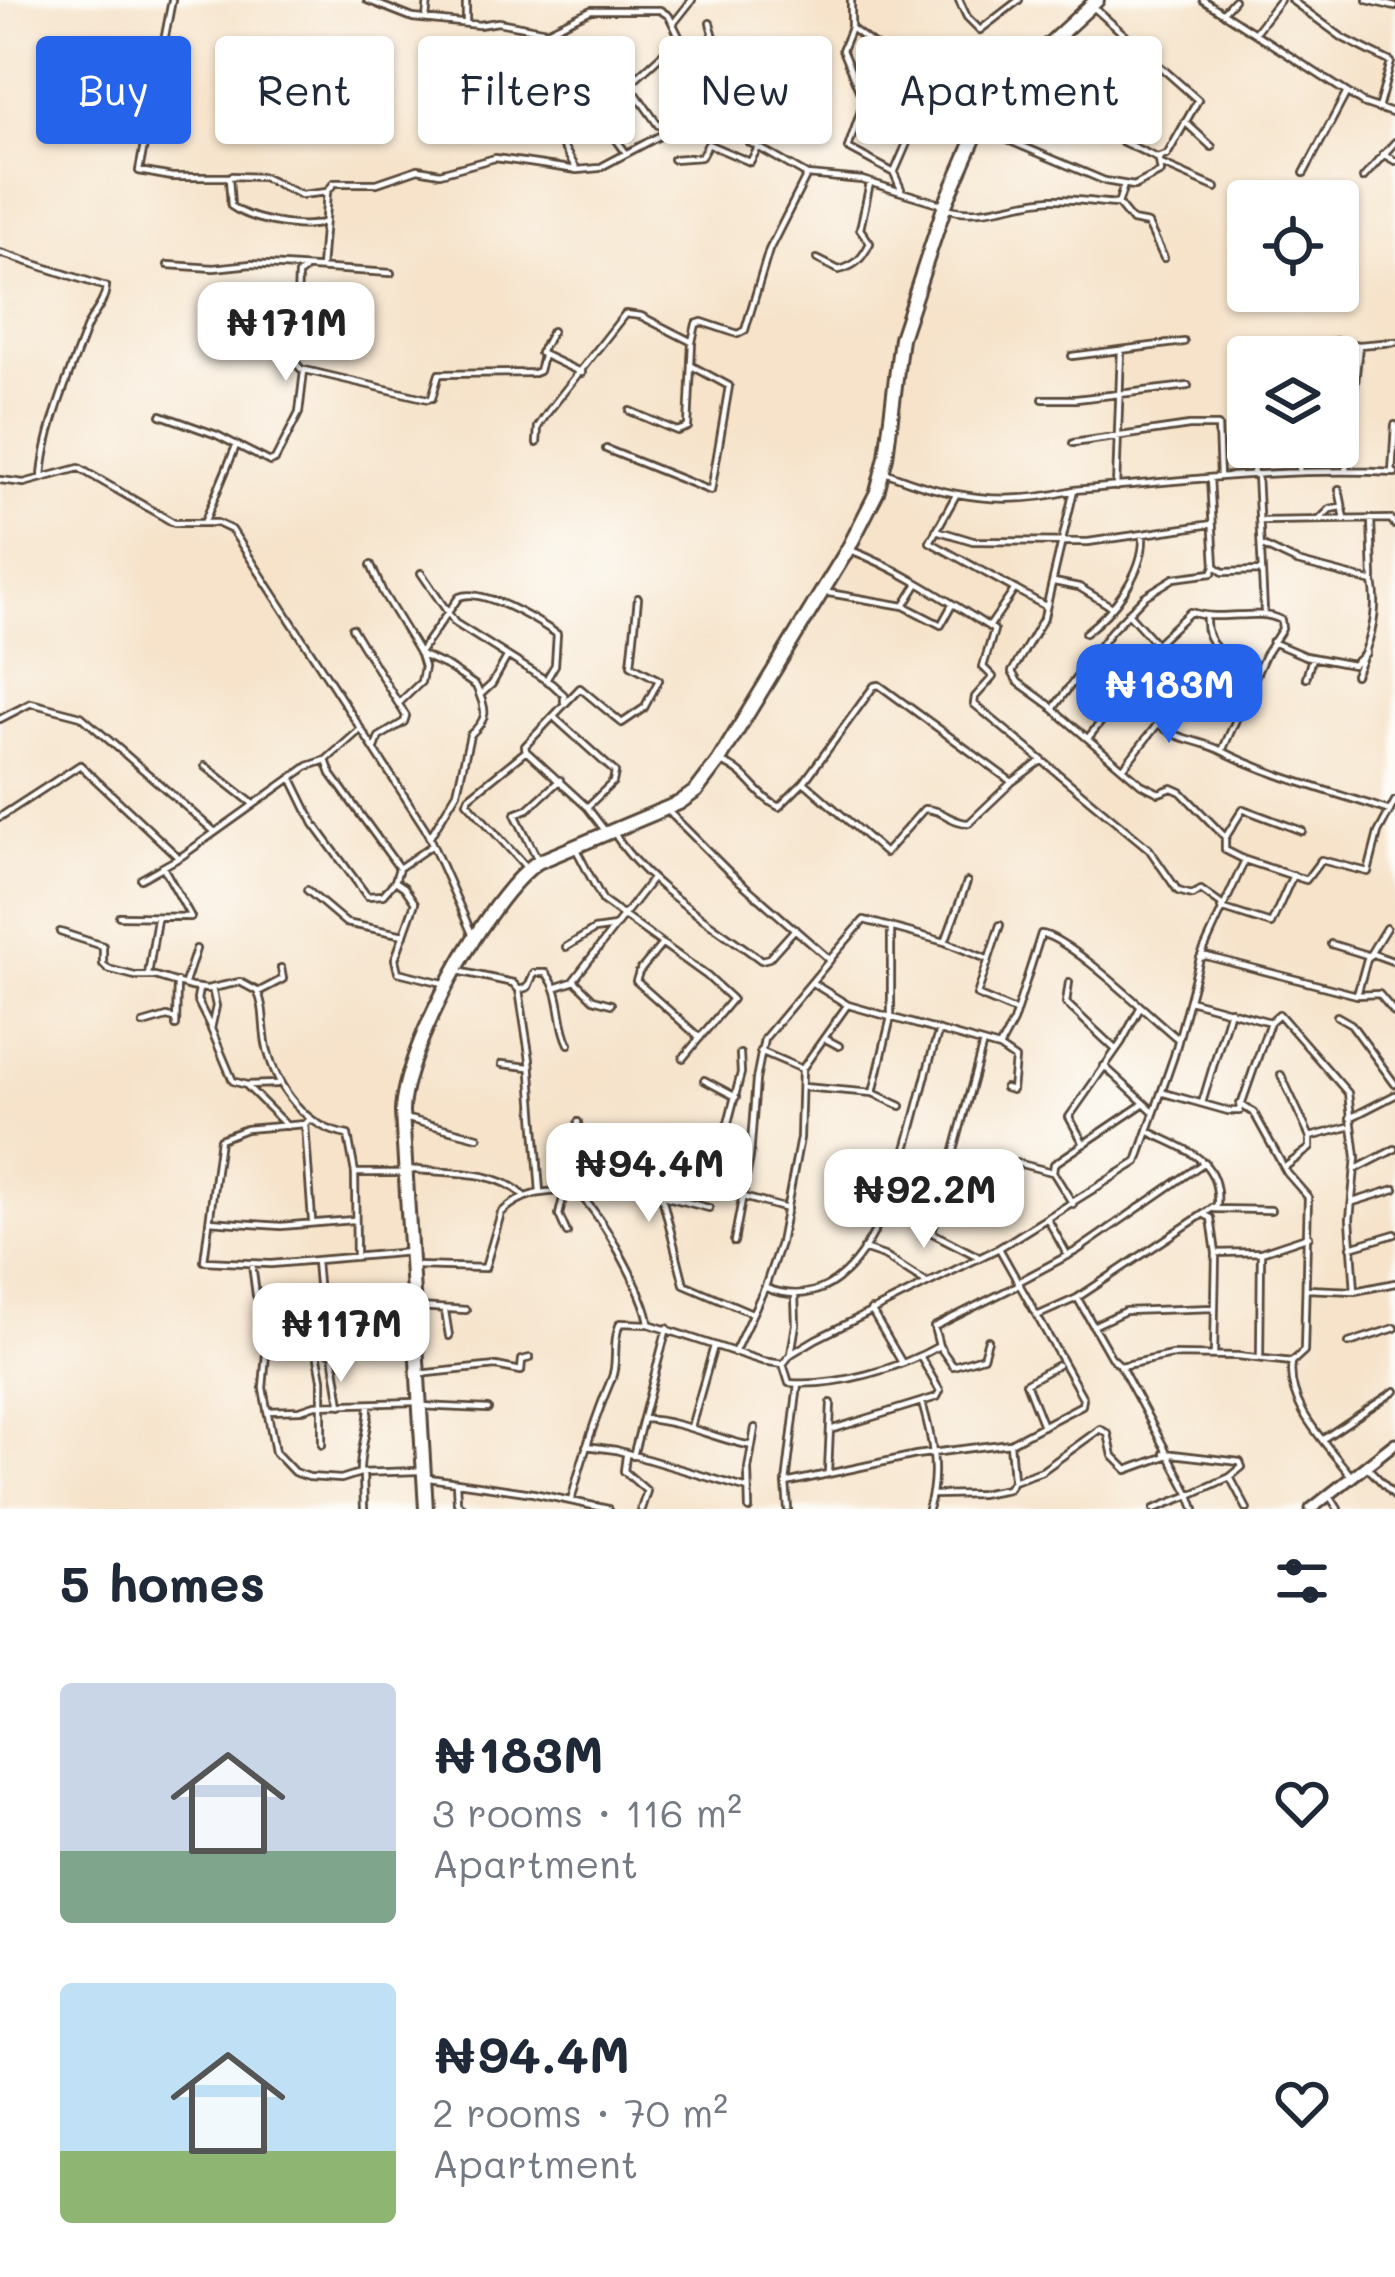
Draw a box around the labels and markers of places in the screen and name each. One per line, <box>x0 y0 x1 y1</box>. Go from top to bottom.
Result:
pin: ₦171M <box>202 282 370 384</box>
pin: ₦183M <box>1085 644 1253 746</box>
pin: ₦94.4M <box>551 1123 747 1225</box>
pin: ₦92.2M <box>826 1149 1022 1251</box>
pin: ₦117M <box>257 1283 425 1385</box>

